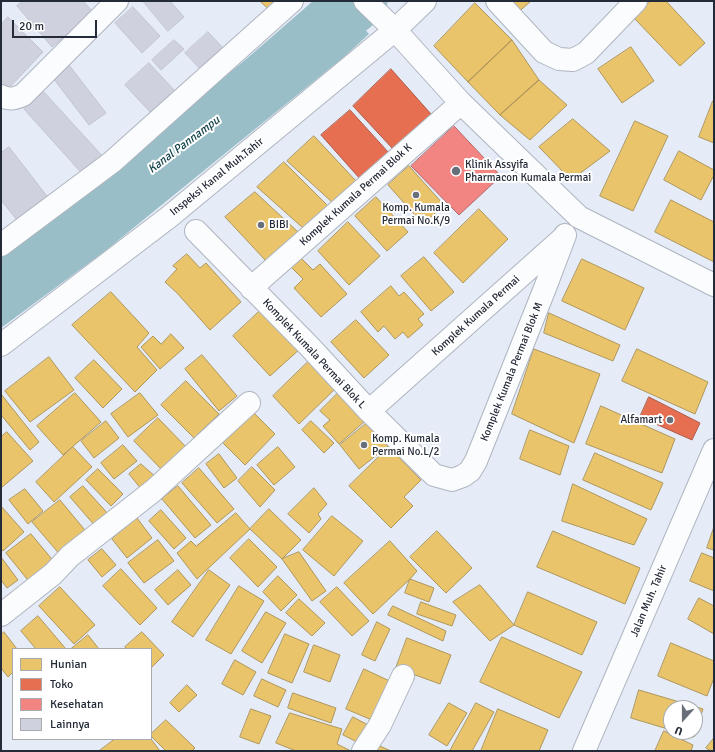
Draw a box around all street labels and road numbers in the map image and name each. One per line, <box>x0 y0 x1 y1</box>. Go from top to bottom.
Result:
street label: Inspeksi Kanal Muh.Tahir <box>168 135 266 219</box>
street label: Komplek Kumala Permai Blok K <box>297 141 415 249</box>
street label: Komplek Kumala Permai <box>429 273 523 359</box>
street label: Komplek Kumala Permai Blok L <box>260 296 368 412</box>
street label: Komplek Kumala Permai Blok M <box>478 301 546 443</box>
street label: Jalan Muh. Tahir <box>628 563 670 639</box>

